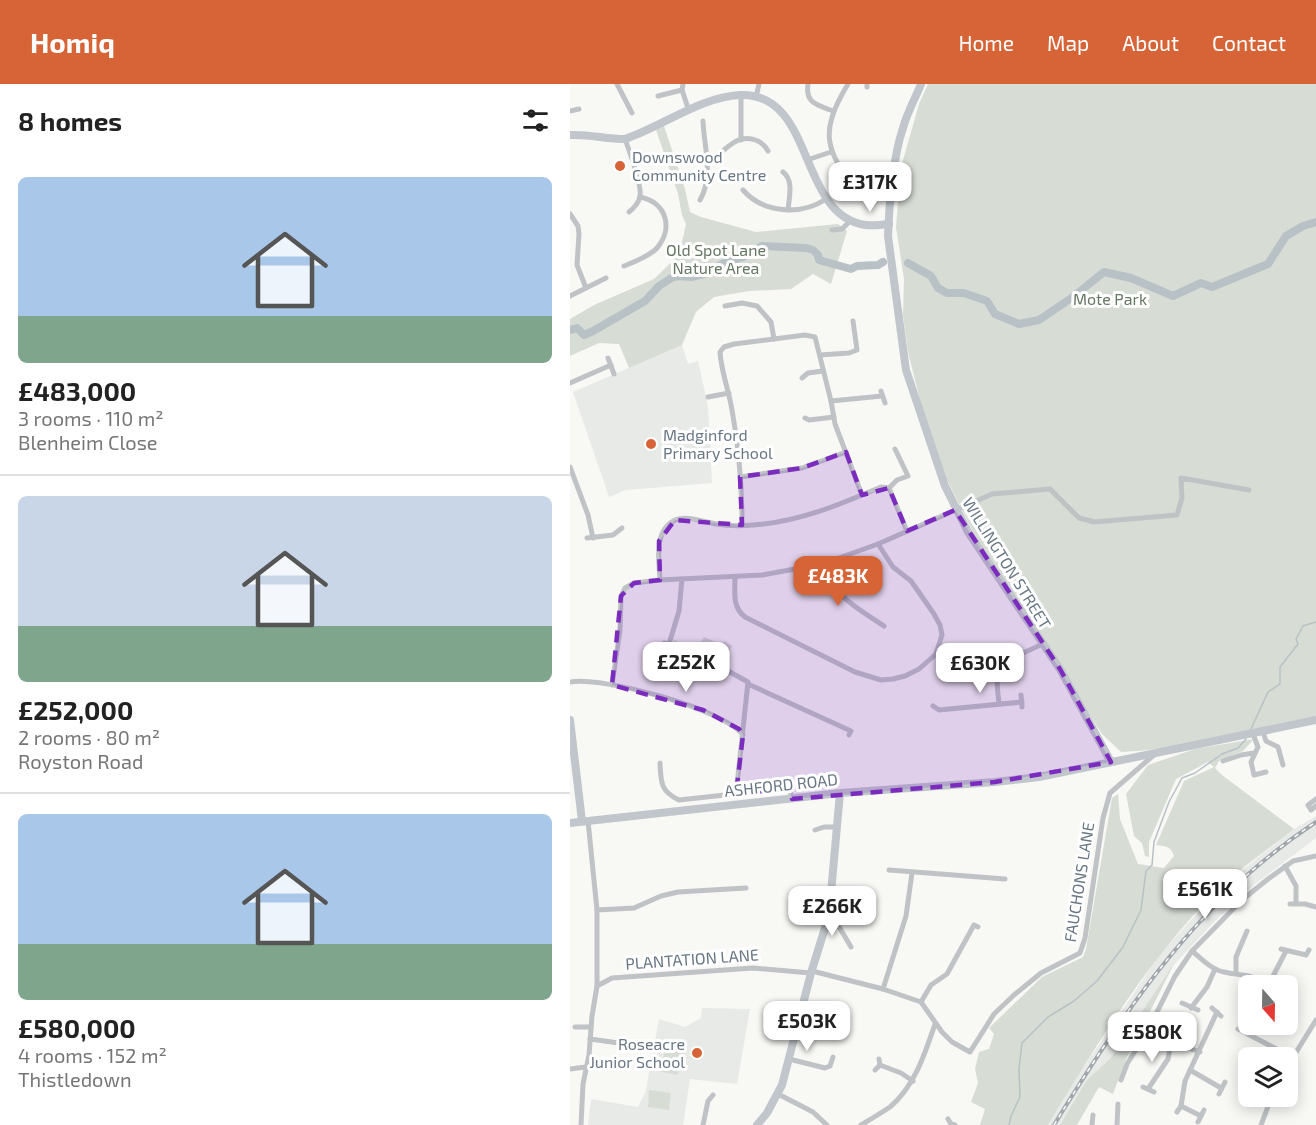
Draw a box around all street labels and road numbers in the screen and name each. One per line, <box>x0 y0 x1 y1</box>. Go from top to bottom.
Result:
street label: WILLINGTON STREET <box>959 494 1056 632</box>
street label: ASHFORD ROAD <box>723 769 839 800</box>
street label: FAUCHONS LANE <box>1060 821 1097 943</box>
street label: PLANTATION LANE <box>625 944 759 973</box>

